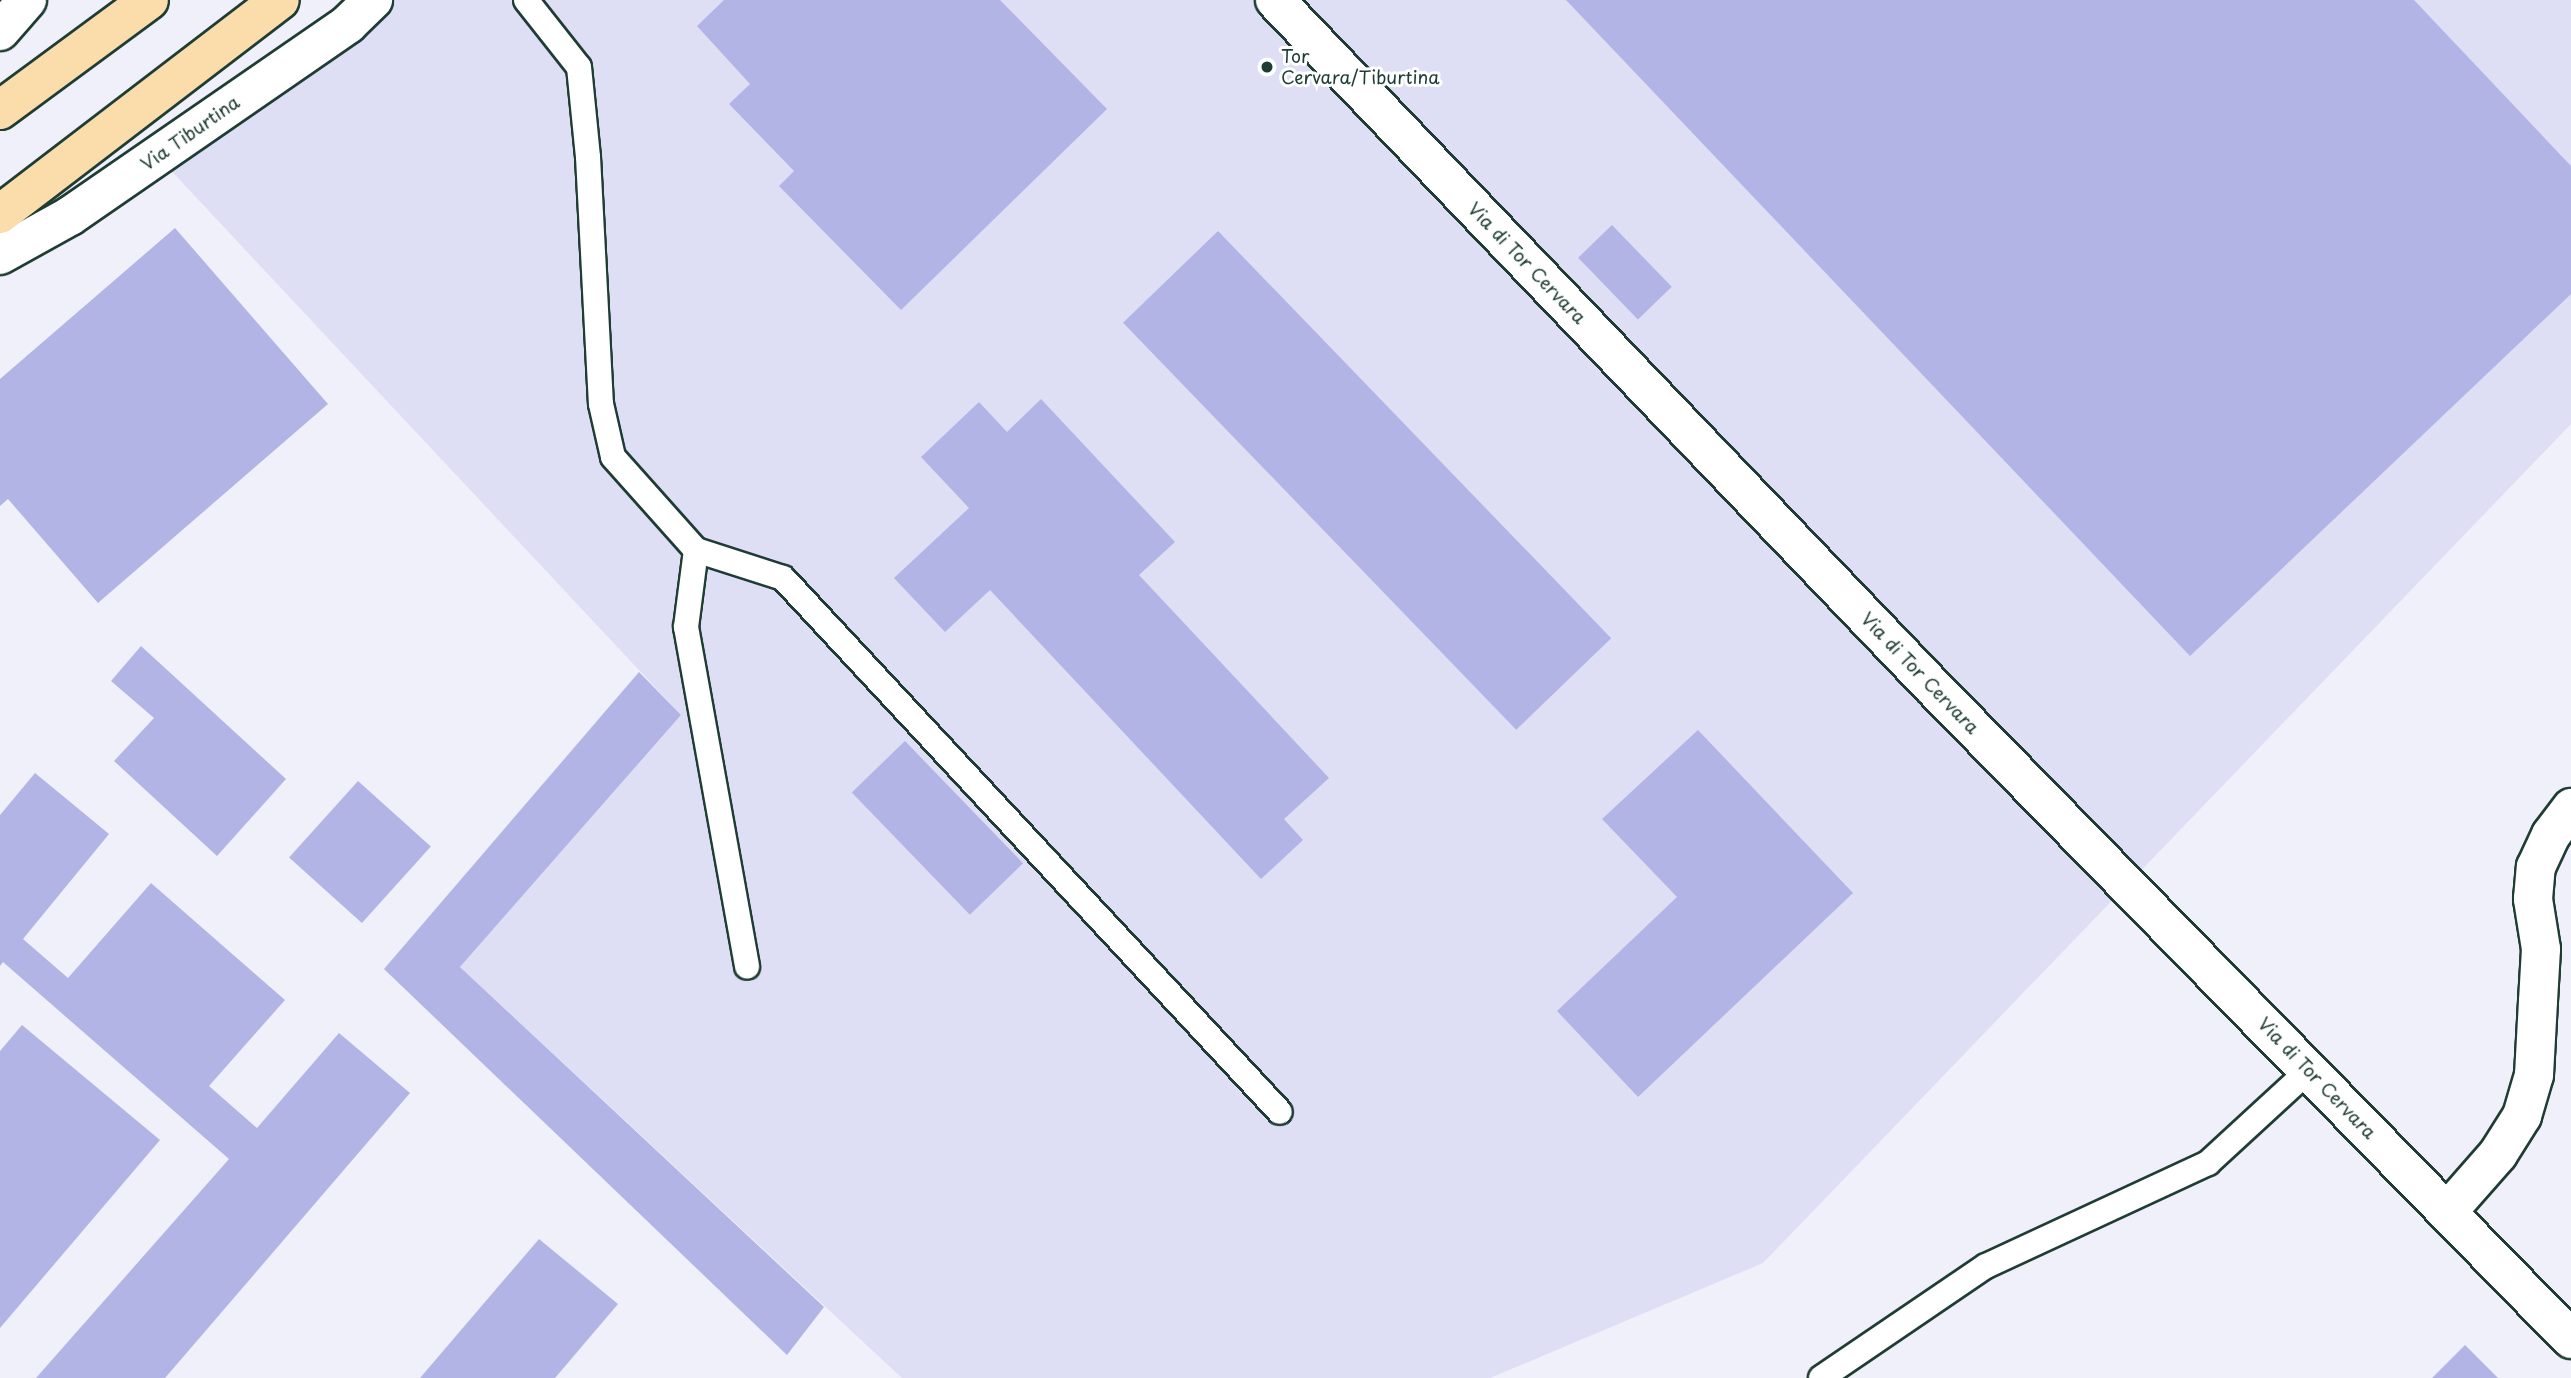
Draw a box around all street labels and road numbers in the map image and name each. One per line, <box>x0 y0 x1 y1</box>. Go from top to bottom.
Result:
street label: Via Tiburtina <box>137 91 243 175</box>
street label: Via di Tor Cervara <box>1464 198 1590 328</box>
street label: Via di Tor Cervara <box>1857 608 1983 738</box>
street label: Via di Tor Cervara <box>2254 1013 2380 1143</box>

